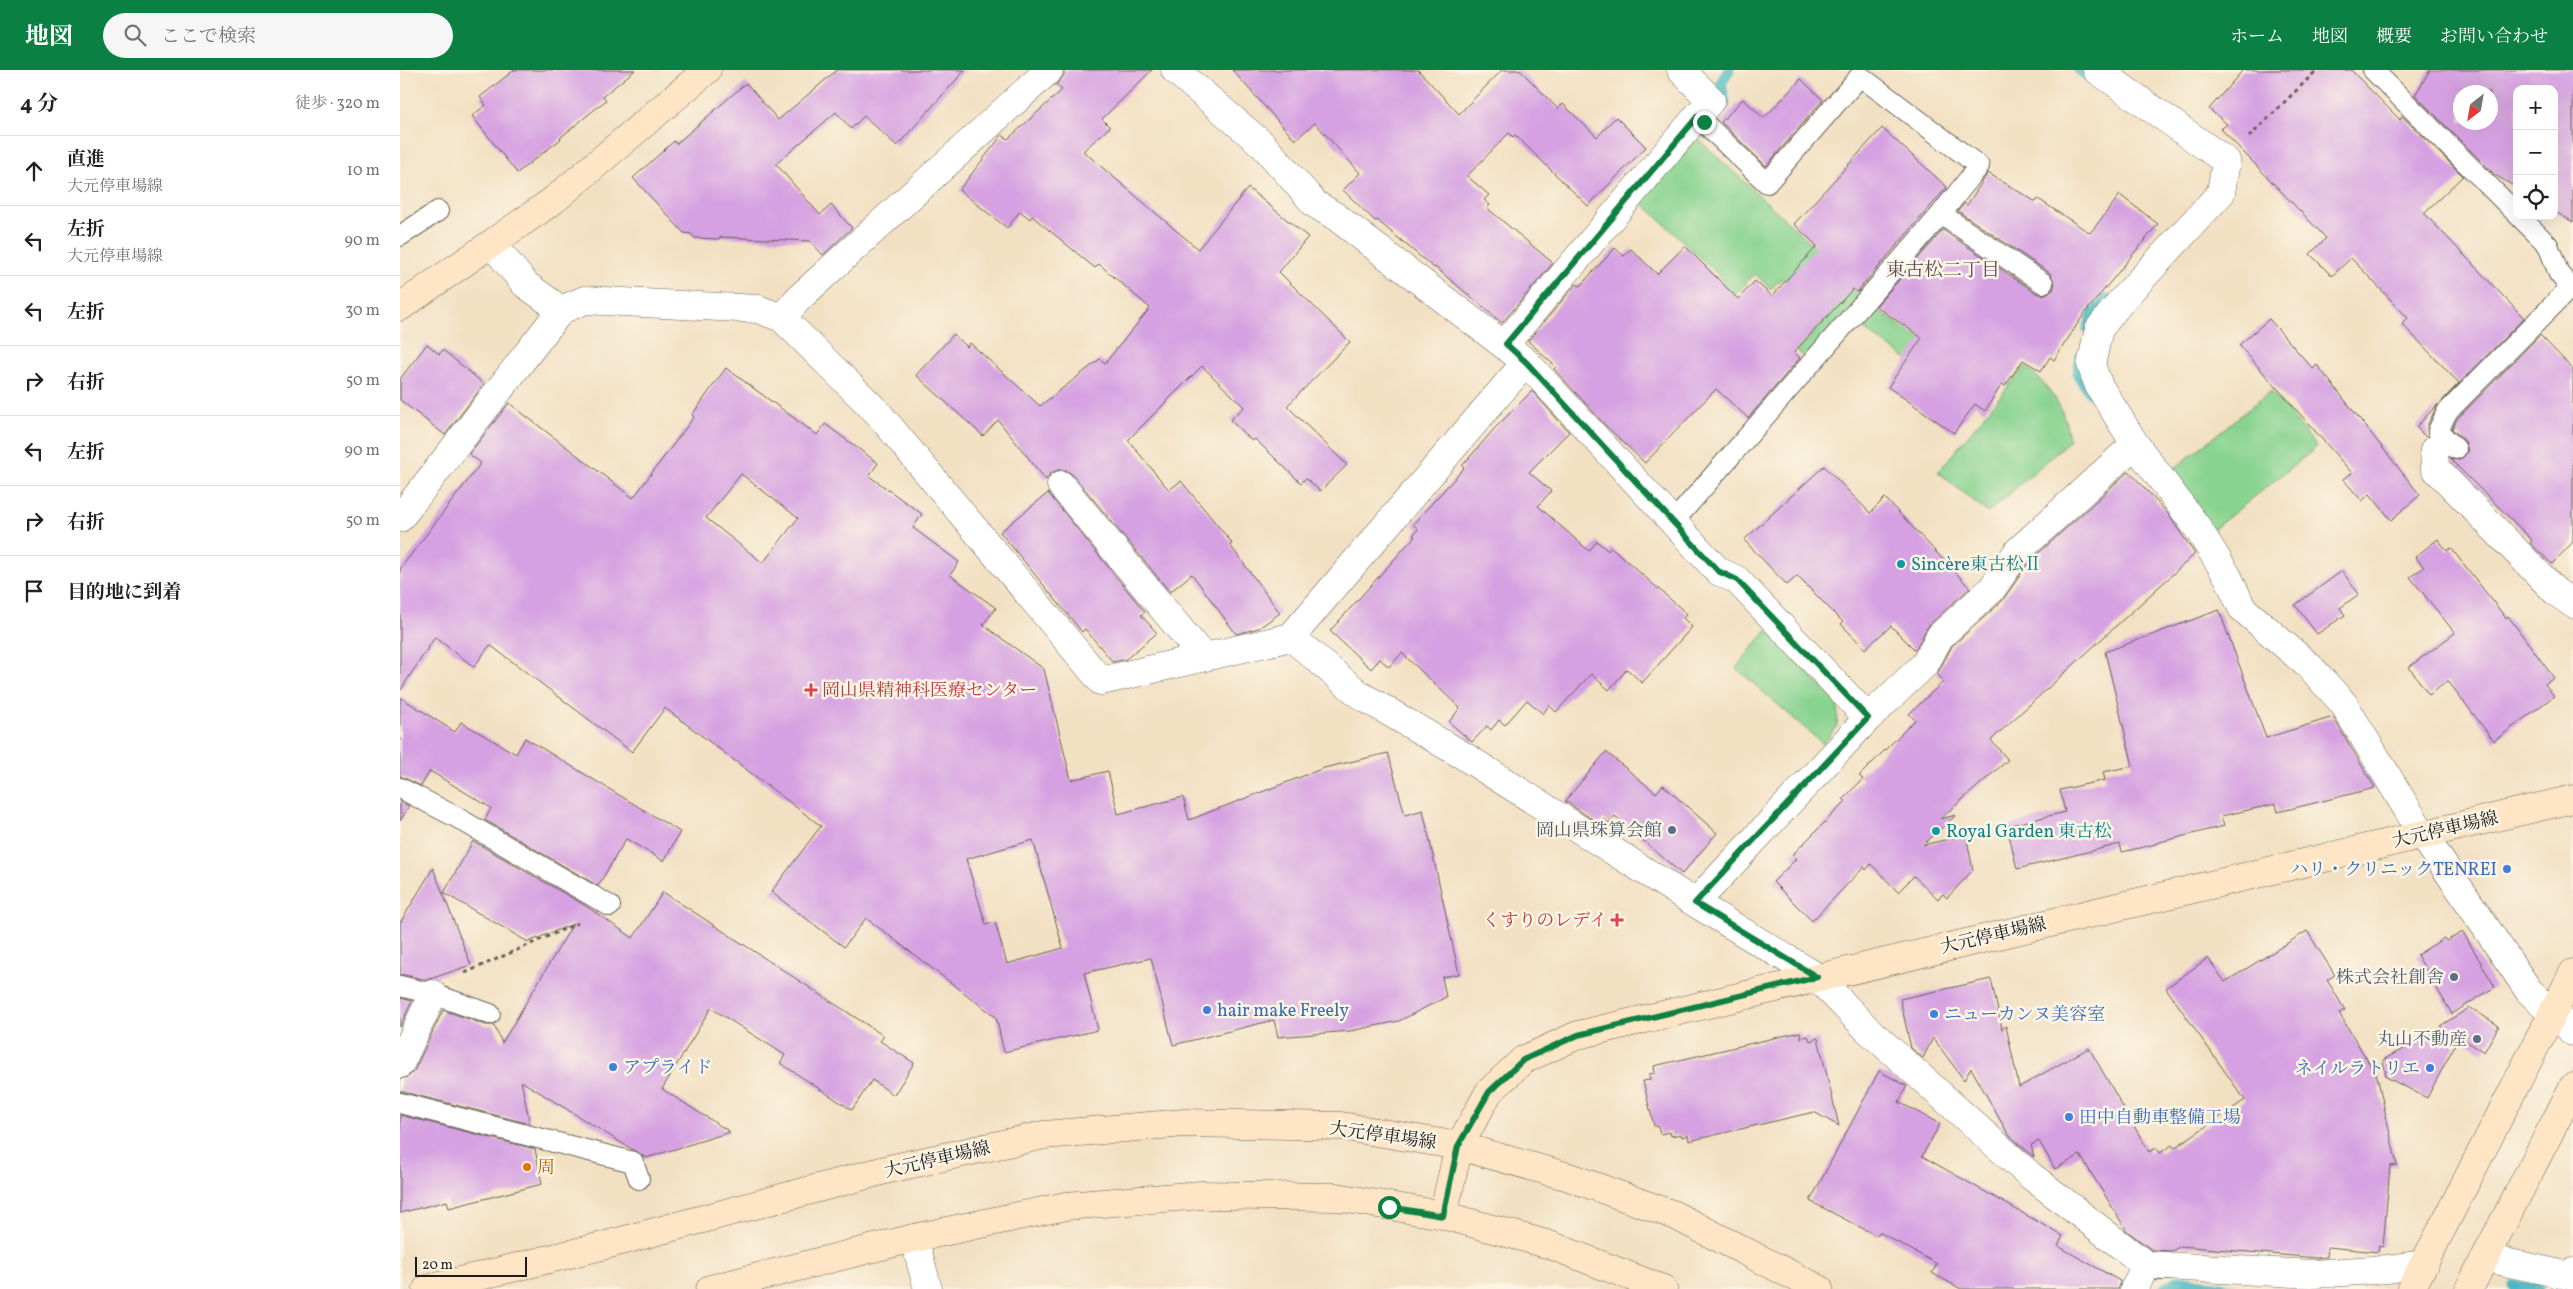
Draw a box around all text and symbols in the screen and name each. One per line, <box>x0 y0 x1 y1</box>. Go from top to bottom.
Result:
search box <box>103 13 453 58</box>
text: 地図 <box>25 21 73 55</box>
icon: search <box>121 21 149 49</box>
text: ここで検索 <box>161 24 256 50</box>
text: ホーム <box>2230 25 2284 50</box>
text: 地図 <box>2312 25 2348 50</box>
text: 概要 <box>2376 25 2412 50</box>
text: お問い合わせ <box>2440 25 2548 50</box>
north arrow <box>2453 85 2498 130</box>
map controls <box>2513 85 2558 220</box>
button: + <box>2513 85 2558 130</box>
text: 4 分 <box>20 90 58 119</box>
text: 徒歩 · 320 m <box>295 93 380 115</box>
route end <box>1693 111 1716 134</box>
button: − <box>2513 130 2558 175</box>
text: 直進 <box>67 147 105 173</box>
icon: ahead <box>20 157 48 185</box>
text: 10 m <box>347 160 380 182</box>
button: locate <box>2513 175 2558 220</box>
text: 大元停車場線 <box>67 176 163 198</box>
text: 左折 <box>67 217 105 243</box>
icon: left <box>20 227 48 255</box>
text: 90 m <box>344 230 380 252</box>
text: 大元停車場線 <box>67 246 163 268</box>
district label: 東古松二丁目 <box>1886 258 2000 284</box>
icon: left <box>20 297 48 325</box>
text: 左折 <box>67 300 105 326</box>
text: 30 m <box>345 300 380 322</box>
icon: right <box>20 367 48 395</box>
text: 右折 <box>67 370 105 396</box>
text: 50 m <box>346 370 380 392</box>
icon: left <box>20 437 48 465</box>
text: 左折 <box>67 440 105 466</box>
text: 90 m <box>344 440 380 462</box>
icon: right <box>20 507 48 535</box>
text: 右折 <box>67 510 105 536</box>
text: 50 m <box>346 510 380 532</box>
place label: Sincère東古松Ⅱ <box>1911 553 2042 578</box>
marker: Sincère東古松Ⅱ <box>1895 558 1907 570</box>
icon: arrive <box>20 577 48 605</box>
text: 目的地に到着 <box>67 580 181 606</box>
place label: 岡山県精神科医療センター <box>822 679 1037 704</box>
marker: 岡山県精神科医療センター <box>804 683 818 697</box>
street label: 大元停車場線 <box>2390 806 2501 855</box>
place label: 岡山県珠算会館 <box>1536 819 1662 844</box>
place label: Royal Garden 東古松 <box>1946 820 2112 845</box>
marker: 岡山県珠算会館 <box>1666 824 1678 836</box>
marker: Royal Garden 東古松 <box>1930 825 1942 837</box>
place label: ハリ・クリニックTENREI <box>2290 858 2497 883</box>
marker: ハリ・クリニックTENREI <box>2501 863 2513 875</box>
place label: くすりのレデイ <box>1482 909 1607 934</box>
street label: 大元停車場線 <box>1938 912 2049 961</box>
marker: くすりのレデイ <box>1611 914 1623 926</box>
place label: 株式会社創舎 <box>2336 966 2444 991</box>
marker: 株式会社創舎 <box>2448 971 2460 983</box>
place label: hair make Freely <box>1217 999 1349 1024</box>
place label: ニューカンヌ美容室 <box>1944 1003 2105 1028</box>
marker: hair make Freely <box>1201 1004 1213 1016</box>
marker: ニューカンヌ美容室 <box>1928 1008 1940 1020</box>
place label: 丸山不動産 <box>2377 1028 2467 1053</box>
marker: 丸山不動産 <box>2471 1033 2483 1045</box>
place label: アプライド <box>623 1056 712 1081</box>
place label: ネイルラトリエ <box>2295 1057 2420 1082</box>
marker: アプライド <box>607 1061 619 1073</box>
marker: ネイルラトリエ <box>2424 1062 2436 1074</box>
place label: 田中自動車整備工場 <box>2079 1106 2241 1131</box>
marker: 田中自動車整備工場 <box>2063 1111 2075 1123</box>
street label: 大元停車場線 <box>1328 1117 1438 1156</box>
street label: 大元停車場線 <box>882 1136 993 1185</box>
place label: 周 <box>537 1156 555 1181</box>
marker: 周 <box>521 1161 533 1173</box>
route start <box>1378 1196 1401 1219</box>
scale bar <box>415 1254 528 1277</box>
text: 20 m <box>422 1256 453 1275</box>

